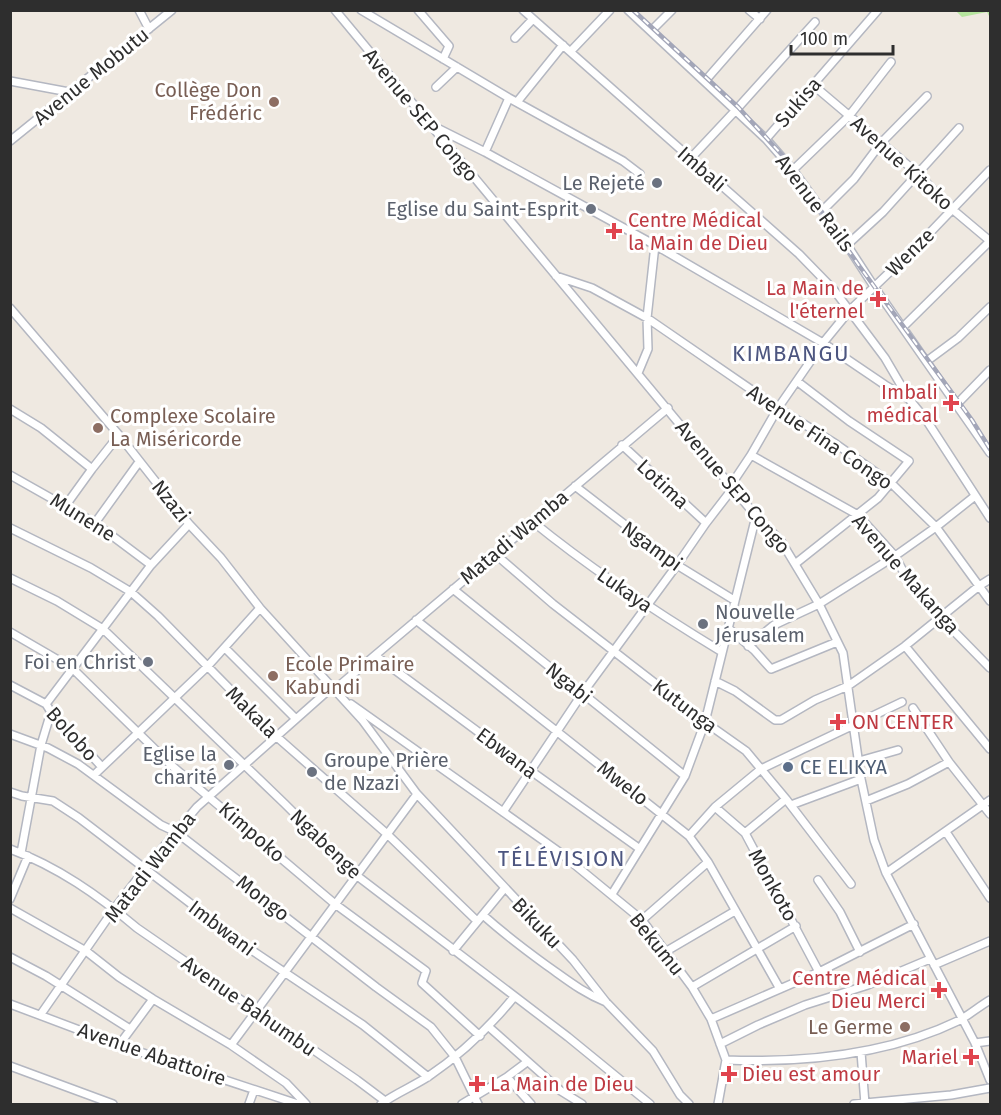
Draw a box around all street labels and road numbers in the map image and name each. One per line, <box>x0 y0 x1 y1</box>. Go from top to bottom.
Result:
street label: Avenue Mobutu <box>29 22 153 130</box>
street label: Avenue SEP Congo <box>358 44 484 186</box>
street label: Sukisa <box>770 72 826 132</box>
street label: Avenue Kitoko <box>846 111 958 215</box>
street label: Imbali <box>673 141 731 197</box>
street label: Avenue Rails <box>771 150 859 256</box>
street label: Wenze <box>881 223 939 281</box>
street label: Avenue Fina Congo <box>743 379 897 495</box>
street label: Avenue SEP Congo <box>670 416 796 558</box>
street label: Lotima <box>632 454 694 514</box>
street label: Nzazi <box>147 475 195 527</box>
street label: Matadi Wamba <box>455 485 573 589</box>
street label: Munene <box>46 488 120 546</box>
street label: Avenue Makanga <box>847 509 965 639</box>
street label: Ngampi <box>617 516 687 576</box>
street label: Lukaya <box>593 562 657 618</box>
street label: Ngabi <box>541 657 597 709</box>
street label: Kutunga <box>648 674 722 738</box>
street label: Makala <box>221 681 283 743</box>
street label: Bolobo <box>41 702 103 766</box>
street label: Ebwana <box>472 722 542 784</box>
street label: Mwelo <box>593 756 653 810</box>
street label: Kimpoko <box>214 797 290 867</box>
street label: Ngabenge <box>285 804 367 884</box>
street label: Matadi Wamba <box>99 807 201 927</box>
street label: Monkoto <box>743 844 803 926</box>
street label: Mongo <box>232 870 294 926</box>
street label: Bikuku <box>507 893 567 953</box>
street label: Imbwani <box>184 895 260 961</box>
street label: Bekumu <box>625 908 689 980</box>
street label: Avenue Bahumbu <box>177 951 321 1061</box>
street label: Avenue Abattoire <box>75 1017 229 1091</box>

